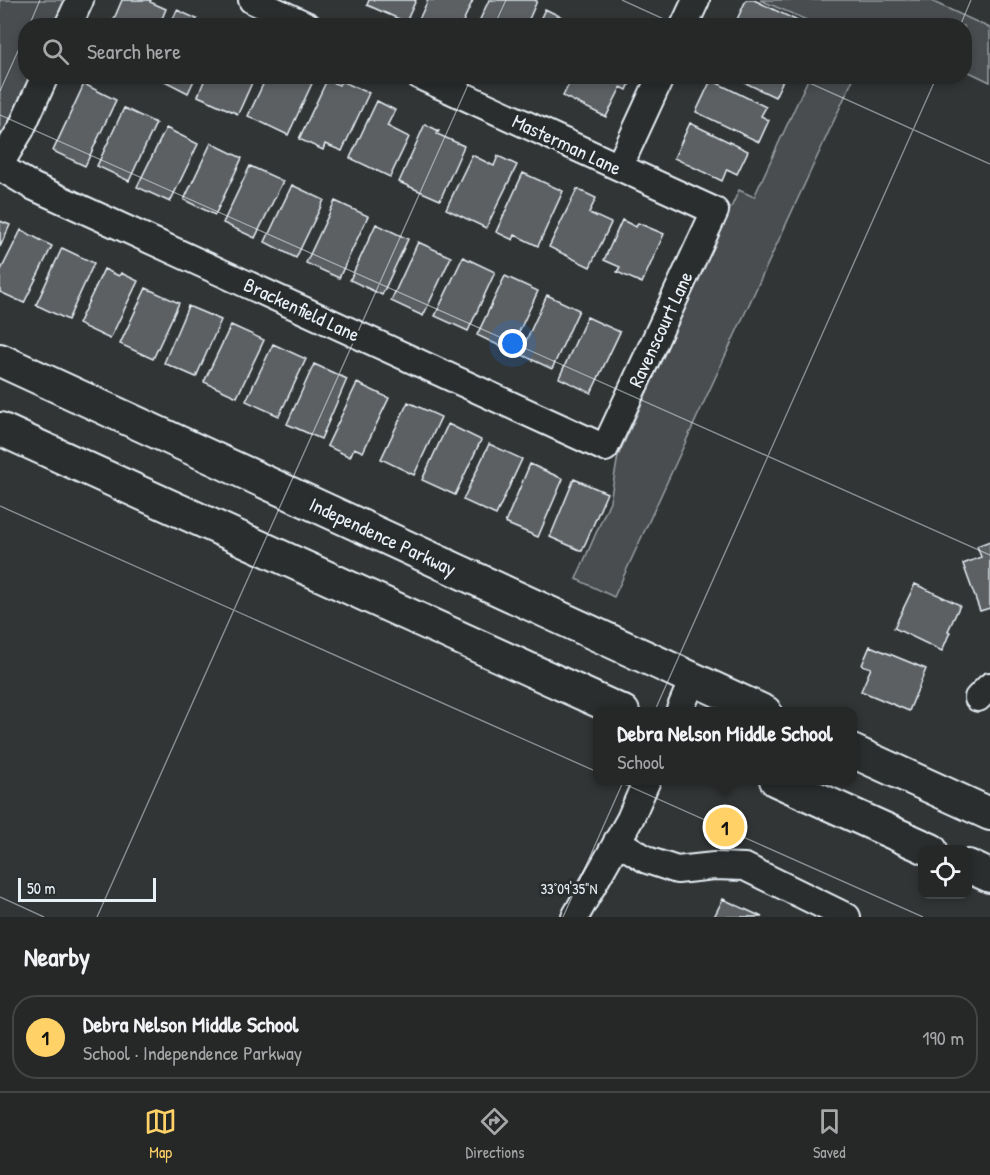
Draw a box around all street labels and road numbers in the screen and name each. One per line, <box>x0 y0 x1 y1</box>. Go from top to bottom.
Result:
street label: Masterman Lane <box>508 107 626 181</box>
street label: Ravenscourt Lane <box>621 267 699 391</box>
street label: Brackenfield Lane <box>240 270 364 348</box>
street label: Independence Parkway <box>305 490 461 582</box>

